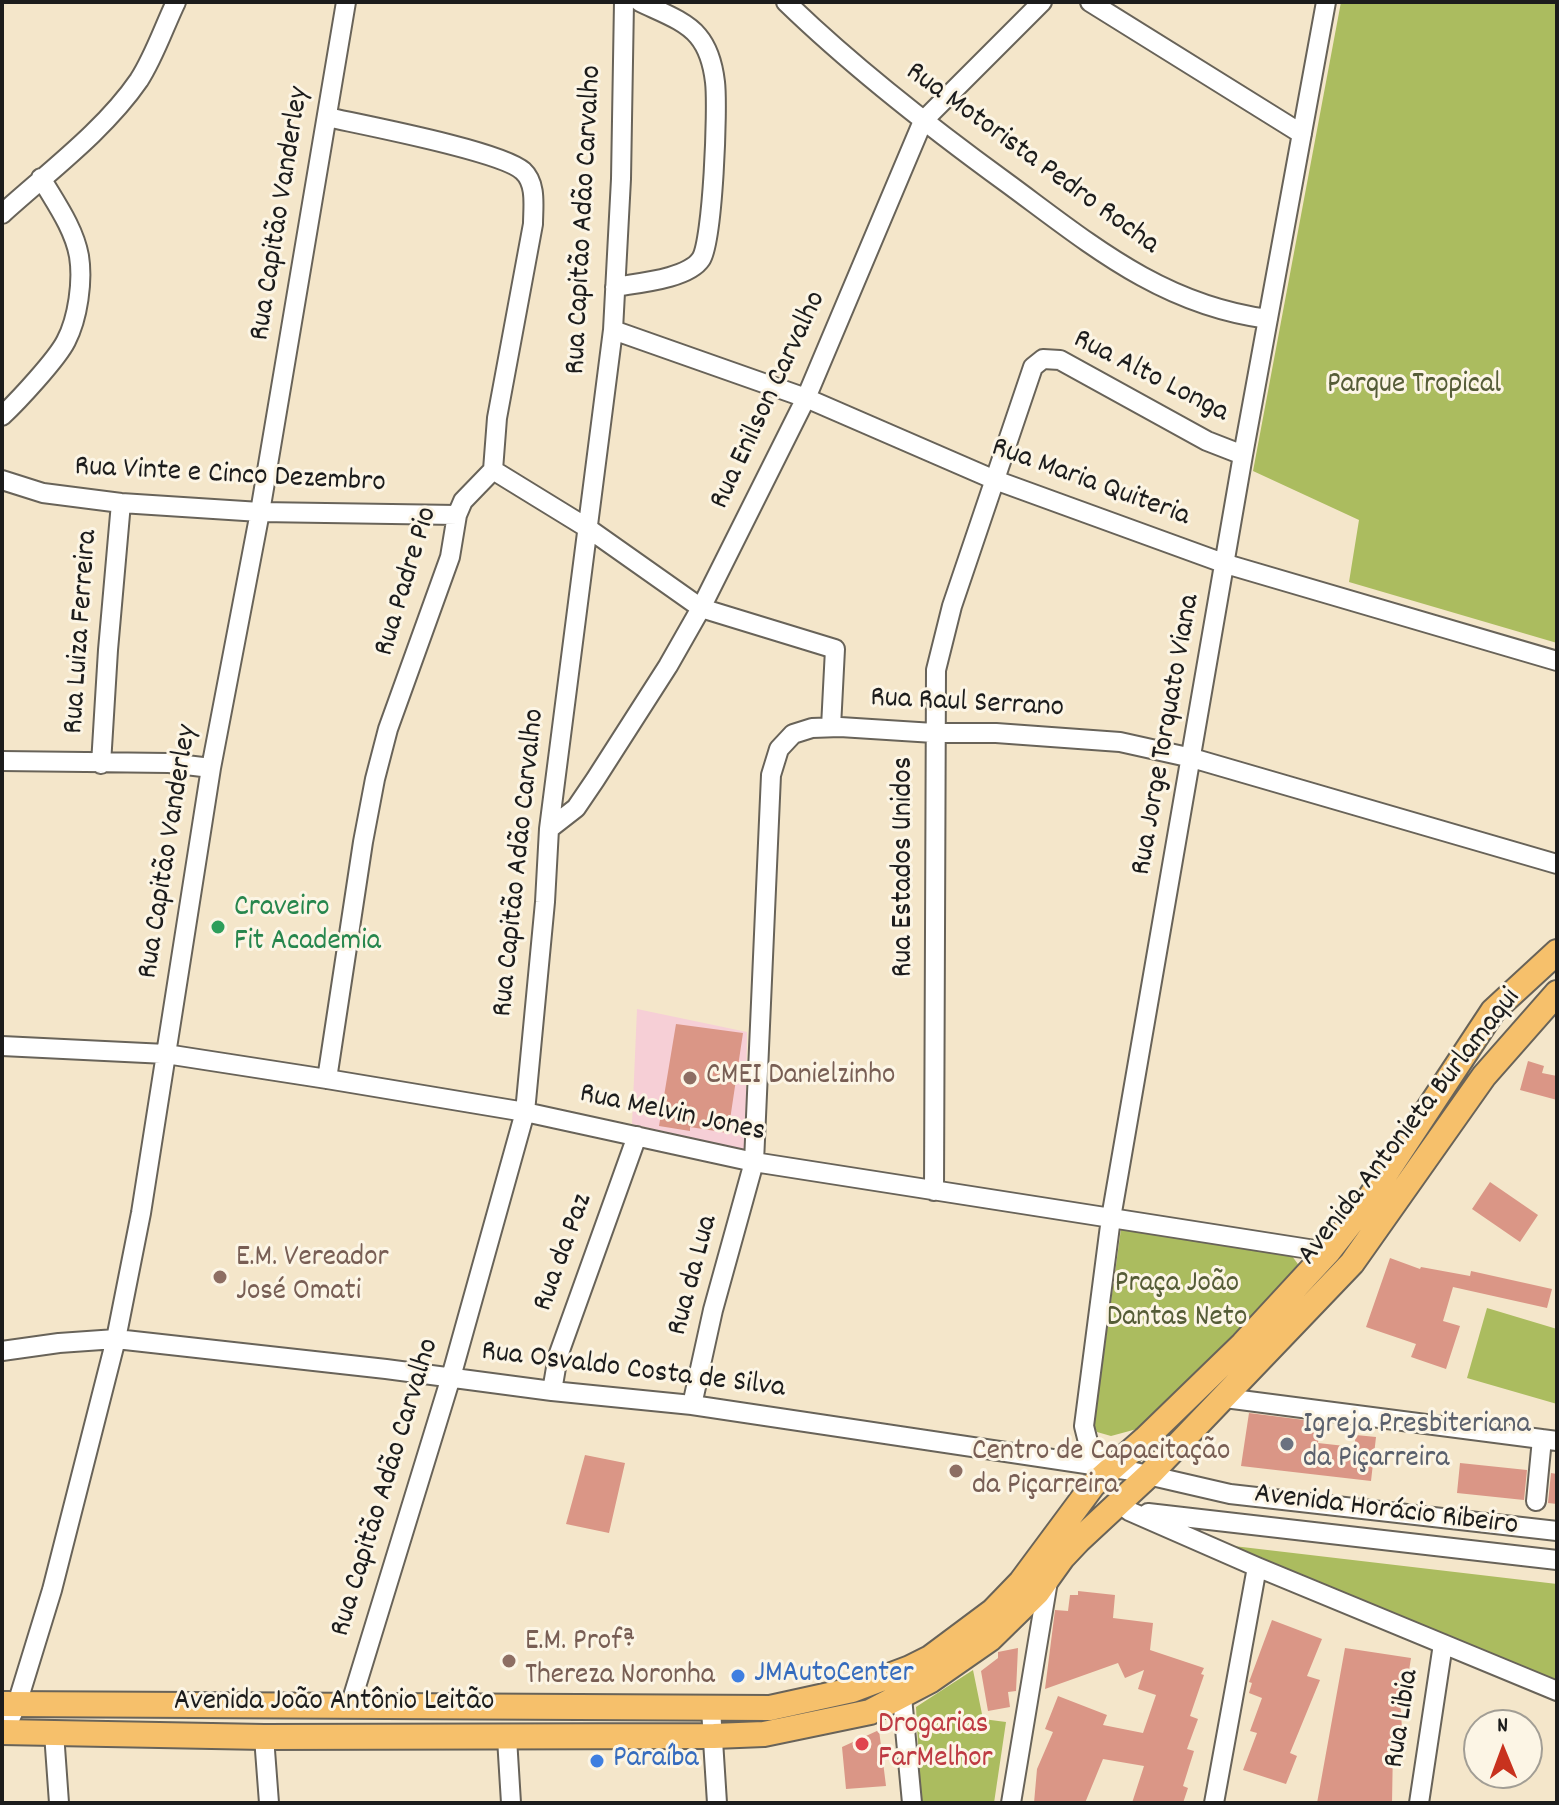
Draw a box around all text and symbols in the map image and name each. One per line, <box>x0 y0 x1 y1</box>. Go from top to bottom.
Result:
street label: Rua Motorista Pedro Rocha <box>897 56 1165 264</box>
street label: Rua Capitão Adão Carvalho <box>560 65 612 375</box>
street label: Rua Capitão Vanderley <box>244 85 320 343</box>
street label: Rua Enilson Carvalho <box>704 286 836 516</box>
street label: Rua Alto Longa <box>1066 323 1234 433</box>
park label: Parque Tropical <box>1327 369 1501 405</box>
street label: Rua Maria Quiteria <box>986 431 1194 537</box>
street label: Rua Vinte e Cinco Dezembro <box>74 451 386 503</box>
street label: Rua Padre Pio <box>368 503 448 661</box>
street label: Rua Luiza Ferreira <box>58 529 108 735</box>
street label: Rua Jorge Torquato Viana <box>1126 592 1210 878</box>
street label: Rua Raul Serrano <box>869 682 1065 728</box>
street label: Rua Capitão Adão Carvalho <box>487 707 555 1019</box>
street label: Rua Capitão Vanderley <box>132 723 208 981</box>
street label: Rua Estados Unidos <box>888 757 924 977</box>
place label: Craveiro Fit Academia <box>234 892 381 962</box>
marker: Craveiro Fit Academia <box>209 918 227 936</box>
street label: Avenida Antonieta Burlamaqui <box>1292 982 1530 1274</box>
place label: CMEI Danielzinho <box>706 1060 895 1096</box>
marker: CMEI Danielzinho <box>681 1069 699 1087</box>
street label: Rua Melvin Jones <box>576 1078 768 1152</box>
street label: Rua da Paz <box>527 1189 603 1317</box>
street label: Rua da Lua <box>662 1212 728 1340</box>
place label: E.M. Vereador José Omati <box>236 1242 389 1312</box>
marker: E.M. Vereador José Omati <box>211 1268 229 1286</box>
park label: Praça João Dantas Neto <box>1107 1268 1247 1338</box>
street label: Rua Capitão Adão Carvalho <box>325 1335 449 1641</box>
street label: Rua Osvaldo Costa de Silva <box>479 1336 787 1408</box>
place label: Igreja Presbiteriana da Piçarreira <box>1303 1409 1531 1480</box>
marker: Igreja Presbiteriana da Piçarreira <box>1278 1435 1296 1453</box>
place label: Centro de Capacitação da Piçarreira <box>972 1436 1230 1506</box>
marker: Centro de Capacitação da Piçarreira <box>947 1462 965 1480</box>
street label: Avenida Horácio Ribeiro <box>1252 1478 1520 1546</box>
place label: E.M. Profª Thereza Noronha <box>525 1626 715 1696</box>
marker: E.M. Profª Thereza Noronha <box>500 1652 518 1670</box>
place label: JMAutoCenter <box>754 1658 914 1694</box>
marker: JMAutoCenter <box>729 1667 747 1685</box>
street label: Rua Libia <box>1378 1667 1430 1771</box>
street label: Avenida João Antônio Leitão <box>174 1686 494 1722</box>
place label: Drogarias FarMelhor <box>878 1709 993 1780</box>
north arrow <box>1463 1709 1543 1789</box>
text: N <box>1497 1711 1508 1742</box>
marker: Drogarias FarMelhor <box>853 1735 871 1753</box>
place label: Paraíba <box>613 1743 698 1779</box>
marker: Paraíba <box>588 1752 606 1770</box>

